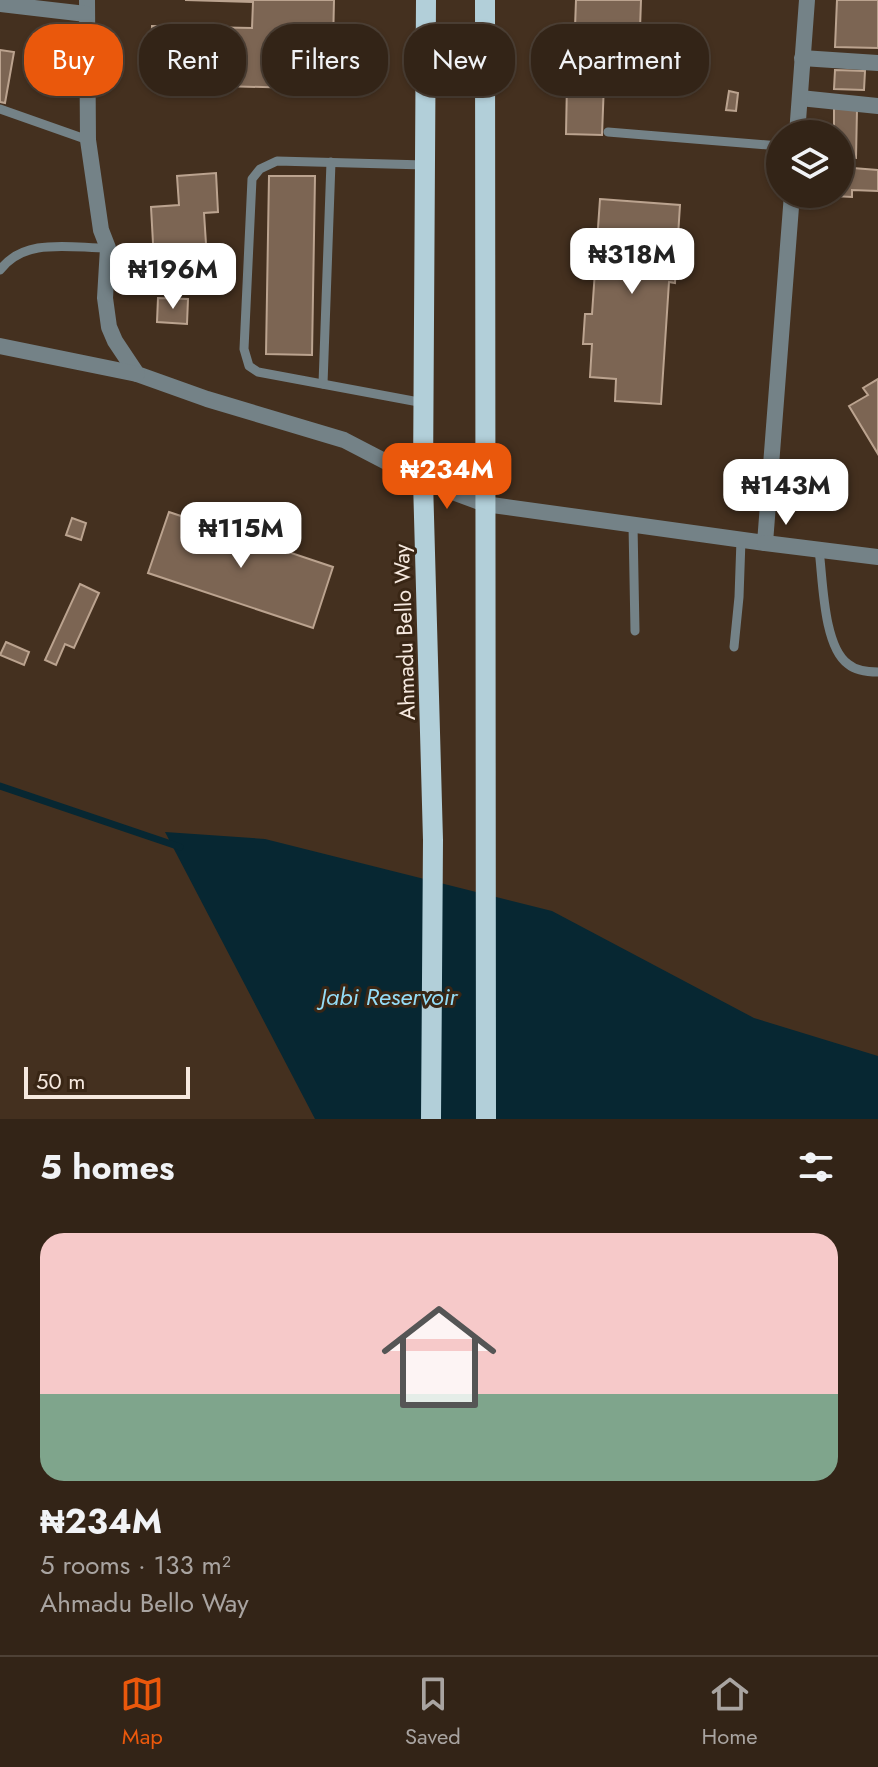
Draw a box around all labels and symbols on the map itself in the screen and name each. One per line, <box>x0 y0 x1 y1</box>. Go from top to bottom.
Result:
pin: ₦318M <box>576 228 688 296</box>
pin: ₦196M <box>117 243 229 311</box>
pin: ₦234M <box>391 443 503 511</box>
pin: ₦143M <box>730 459 842 527</box>
pin: ₦115M <box>185 502 297 570</box>
street label: Ahmadu Bello Way <box>385 543 423 721</box>
water label: Jabi Reservoir <box>316 979 460 1014</box>
scale bar <box>24 1063 190 1099</box>

